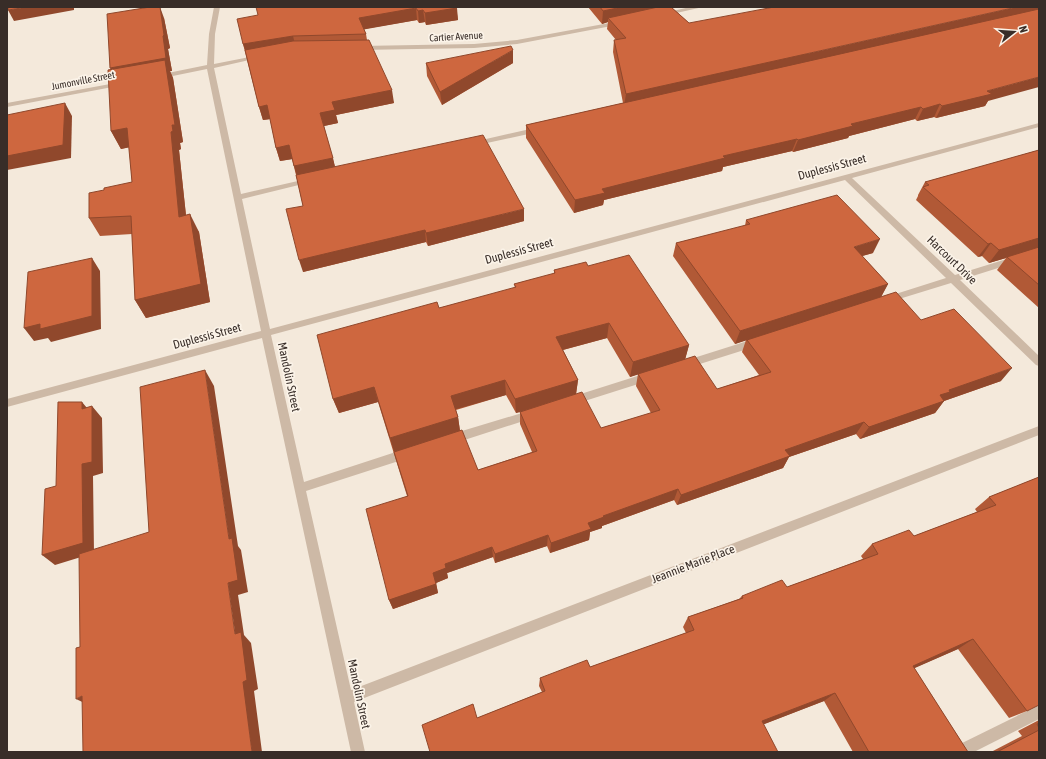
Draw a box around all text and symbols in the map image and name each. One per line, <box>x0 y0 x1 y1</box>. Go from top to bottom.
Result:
north arrow <box>994 12 1034 52</box>
text: N <box>1017 24 1030 34</box>
street label: Cartier Avenue <box>429 30 484 43</box>
street label: Jumonville Street <box>51 69 116 92</box>
street label: Duplessis Street <box>796 151 868 183</box>
street label: Harcourt Drive <box>924 233 980 287</box>
street label: Duplessis Street <box>483 235 555 267</box>
street label: Duplessis Street <box>171 320 243 352</box>
street label: Mandolin Street <box>275 341 303 413</box>
street label: Jeannie Marie Place <box>649 542 737 586</box>
street label: Mandolin Street <box>345 658 373 730</box>

